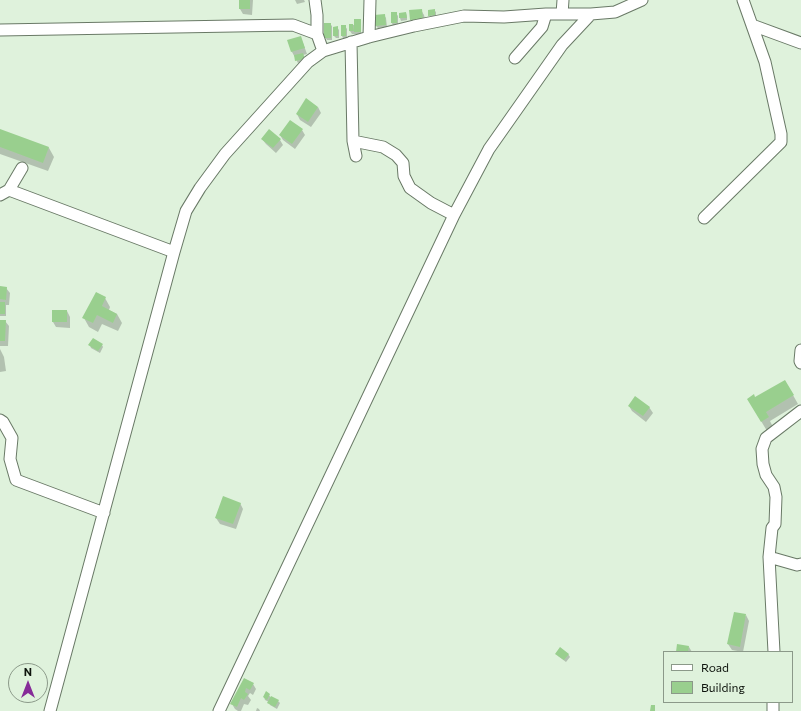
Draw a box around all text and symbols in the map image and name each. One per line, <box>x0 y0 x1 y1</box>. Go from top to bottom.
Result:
legend <box>663 651 793 703</box>
text: Road <box>701 660 729 674</box>
north arrow <box>8 663 48 703</box>
text: N <box>24 665 32 678</box>
text: Building <box>701 680 745 694</box>

